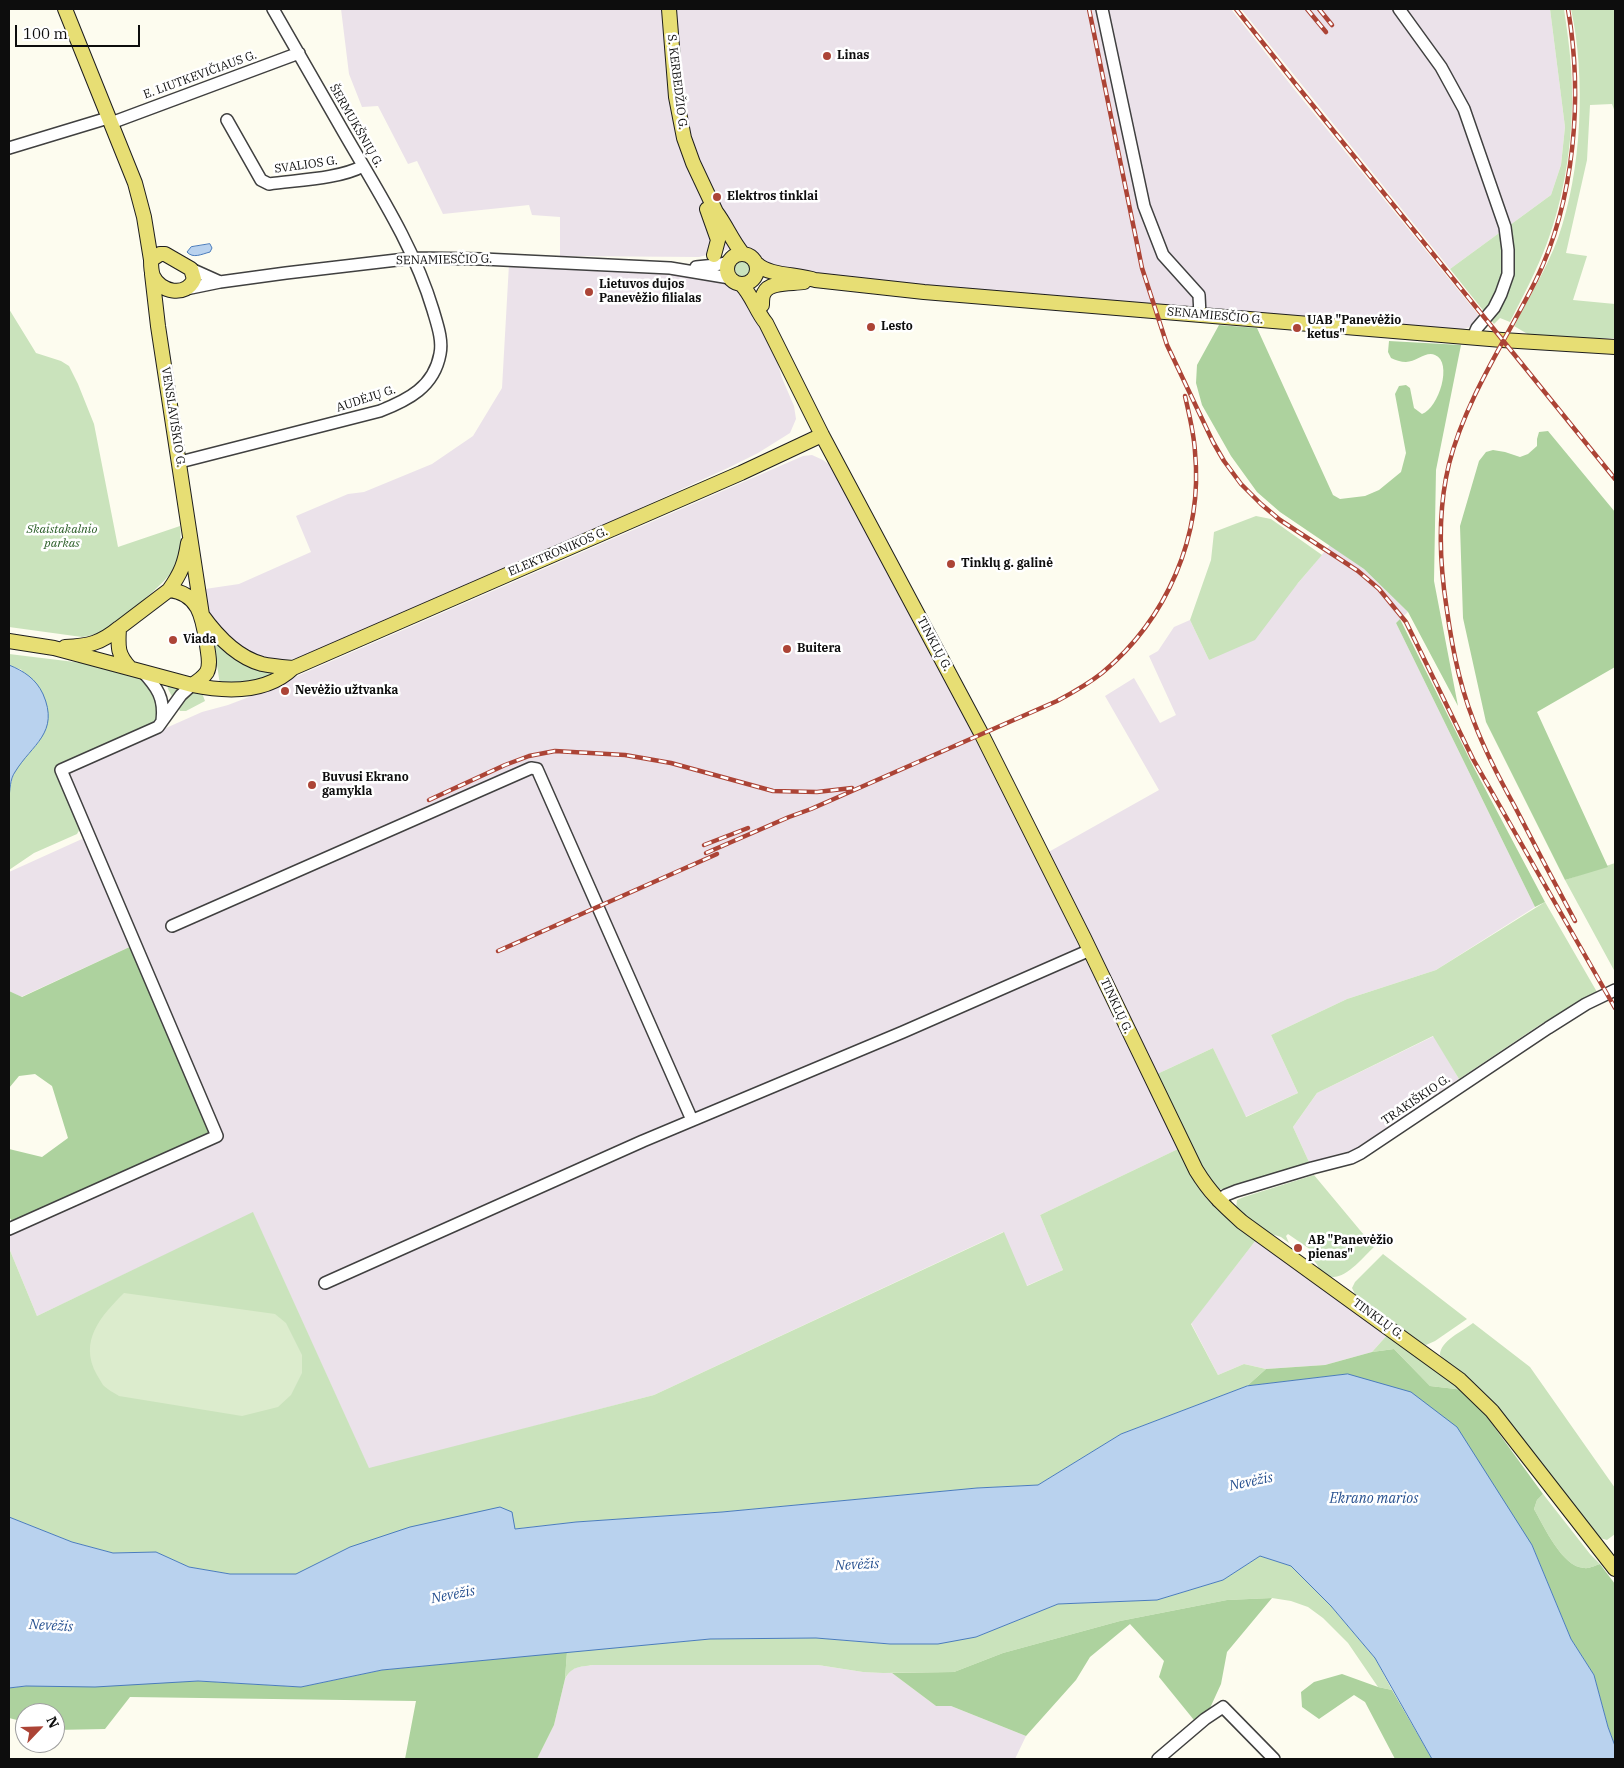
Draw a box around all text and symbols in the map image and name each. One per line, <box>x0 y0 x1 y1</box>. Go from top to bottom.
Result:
scale bar <box>18 15 142 47</box>
text: 100 m <box>23 24 68 43</box>
street label: S. KERBEDŽIO G. <box>664 34 690 130</box>
street label: E. LIUTKEVIČIAUS G. <box>141 48 259 102</box>
place label: Linas <box>837 49 869 63</box>
marker: Linas <box>821 50 833 62</box>
street label: ŠERMUKŠNIŲ G. <box>326 82 386 170</box>
street label: SVALIOS G. <box>273 153 339 177</box>
place label: Elektros tinklai <box>727 190 818 204</box>
marker: Elektros tinklai <box>711 191 723 203</box>
street label: SENAMIESČIO G. <box>396 252 492 268</box>
place label: Lietuvos dujos Panevėžio filialas <box>599 278 701 306</box>
marker: Lietuvos dujos Panevėžio filialas <box>583 286 595 298</box>
street label: SENAMIESČIO G. <box>1166 305 1264 327</box>
place label: UAB "Panevėžio ketus" <box>1307 314 1401 342</box>
place label: Lesto <box>881 320 913 334</box>
marker: Lesto <box>865 321 877 333</box>
marker: UAB "Panevėžio ketus" <box>1291 322 1303 334</box>
street label: VENSLAVIŠKIO G. <box>158 366 188 468</box>
street label: AUDĖJŲ G. <box>335 383 397 415</box>
park label: Skaistakalnio parkas <box>27 523 97 551</box>
street label: ELEKTRONIKOS G. <box>506 524 610 580</box>
place label: Tinklų g. galinė <box>961 557 1053 571</box>
marker: Tinklų g. galinė <box>945 558 957 570</box>
street label: TINKLŲ G. <box>914 614 954 674</box>
place label: Viada <box>183 633 216 647</box>
marker: Viada <box>167 634 179 646</box>
place label: Buitera <box>797 642 841 656</box>
marker: Buitera <box>781 643 793 655</box>
place label: Nevėžio užtvanka <box>295 684 398 698</box>
marker: Nevėžio užtvanka <box>279 685 291 697</box>
place label: Buvusi Ekrano gamykla <box>322 771 409 799</box>
marker: Buvusi Ekrano gamykla <box>306 779 318 791</box>
street label: TINKLŲ G. <box>1097 976 1135 1036</box>
street label: TRAKIŠKIO G. <box>1379 1072 1453 1128</box>
place label: AB "Panevėžio pienas" <box>1308 1234 1393 1262</box>
marker: AB "Panevėžio pienas" <box>1292 1242 1304 1254</box>
street label: TINKLŲ G. <box>1350 1296 1406 1342</box>
water label: Nevėžis <box>1228 1469 1274 1495</box>
water label: Ekrano marios <box>1330 1491 1418 1507</box>
water label: Nevėžis <box>834 1555 880 1575</box>
water label: Nevėžis <box>430 1583 476 1607</box>
water label: Nevėžis <box>28 1616 74 1636</box>
north arrow <box>15 1703 65 1753</box>
text: N <box>42 1714 63 1731</box>

